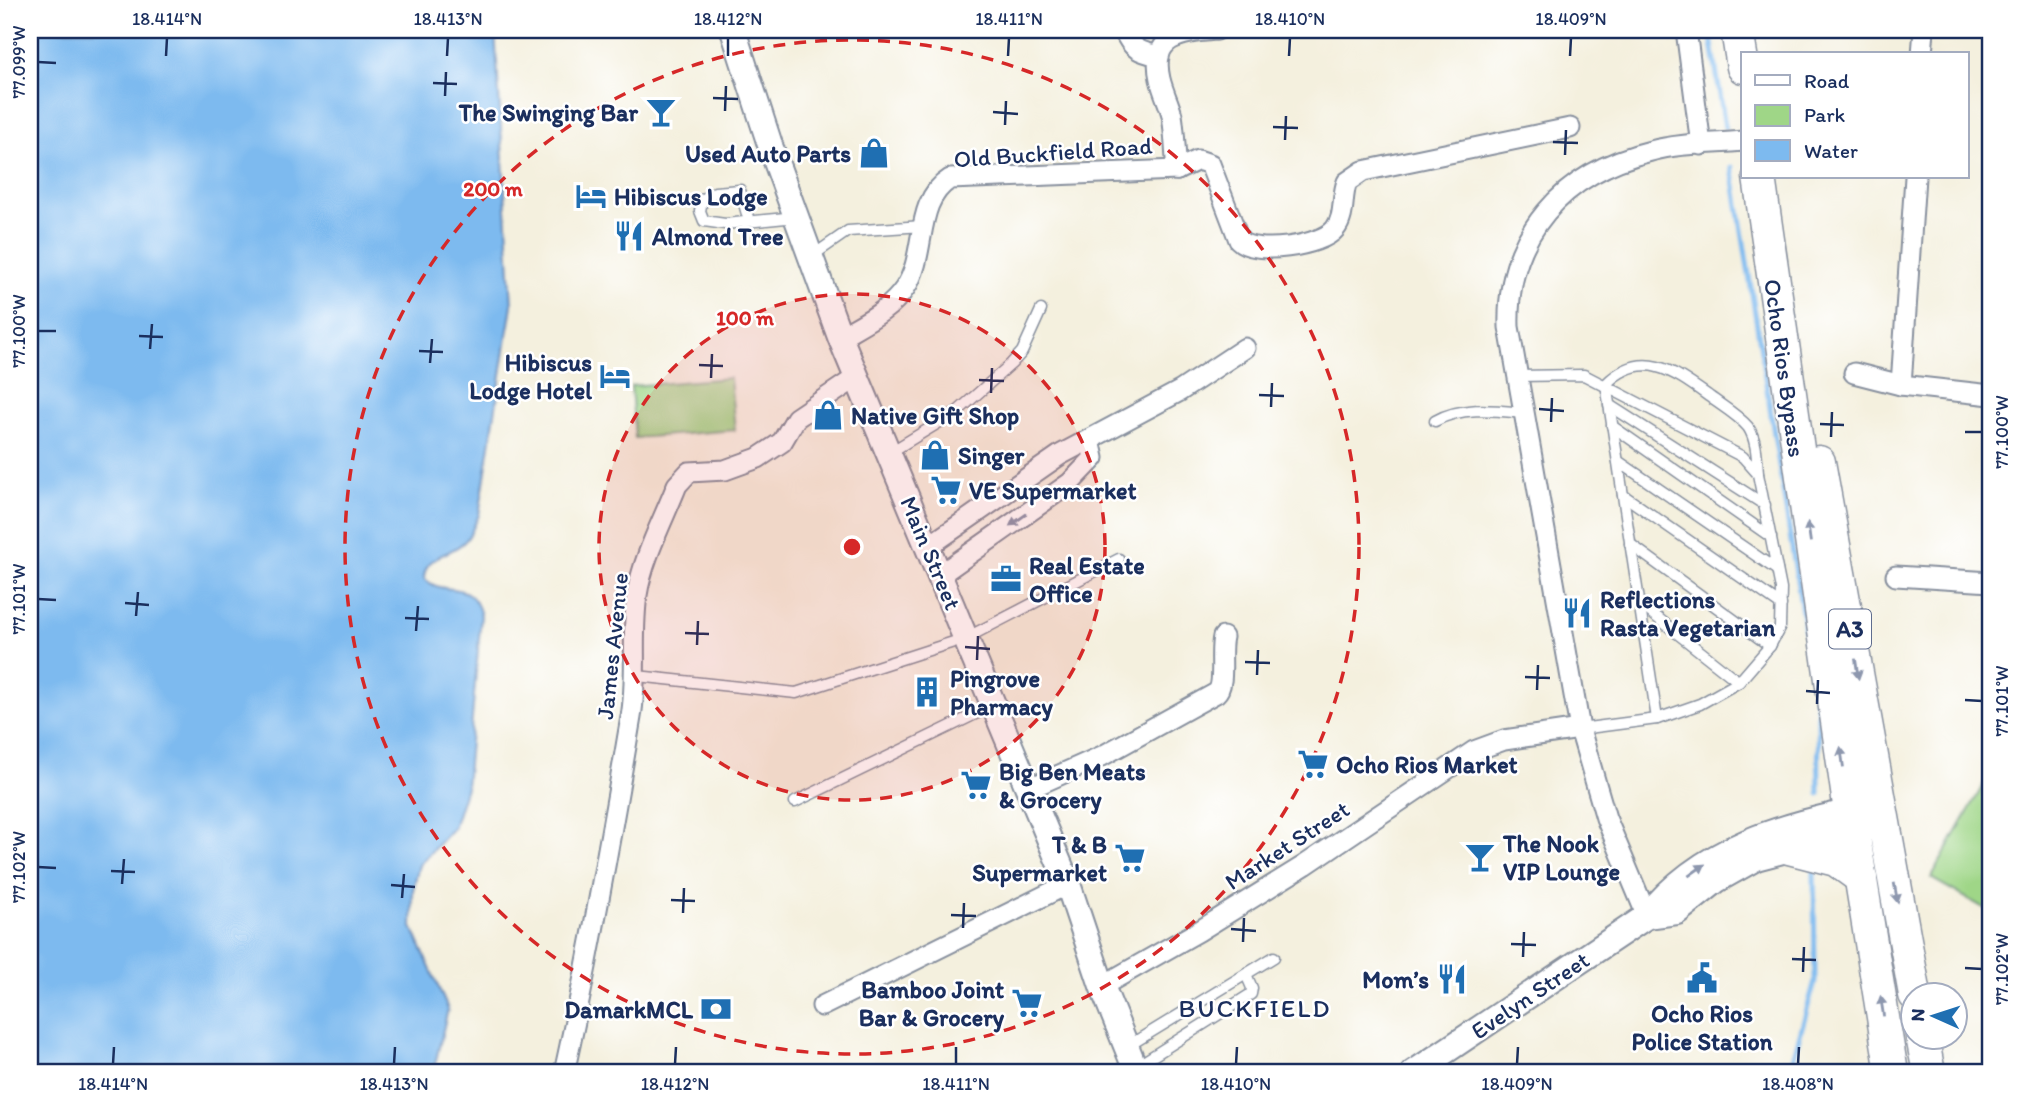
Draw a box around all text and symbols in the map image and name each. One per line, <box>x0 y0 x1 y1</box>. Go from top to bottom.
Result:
text: 18.414°N <box>132 8 202 30</box>
text: 18.413°N <box>413 8 483 30</box>
text: 18.412°N <box>694 8 762 30</box>
text: 18.411°N <box>975 8 1043 30</box>
text: 18.410°N <box>1255 8 1325 30</box>
text: 18.409°N <box>1535 8 1607 30</box>
text: 77.099°W <box>8 26 30 98</box>
legend <box>1741 52 1968 178</box>
text: Road <box>1804 68 1850 93</box>
bar icon: The Swinging Bar <box>644 95 678 129</box>
place label: The Swinging Bar <box>458 98 638 128</box>
text: Park <box>1804 102 1846 127</box>
street label: Old Buckfield Road <box>953 131 1153 173</box>
shop icon: Used Auto Parts <box>857 136 891 170</box>
text: Water <box>1804 138 1858 163</box>
place label: Used Auto Parts <box>685 139 851 168</box>
text: 200 m <box>463 176 523 201</box>
hotel icon: Hibiscus Lodge <box>574 179 608 213</box>
place label: Hibiscus Lodge <box>614 182 768 212</box>
restaurant icon: Almond Tree <box>612 219 646 253</box>
place label: Almond Tree <box>651 222 784 251</box>
street label: Ocho Rios Bypass <box>1758 277 1812 459</box>
text: 77.100°W <box>8 294 30 368</box>
text: 100 m <box>716 305 774 330</box>
place label: Hibiscus Lodge Hotel <box>469 348 592 406</box>
hotel icon: Hibiscus Lodge Hotel <box>598 359 632 393</box>
text: 77.100°W <box>1991 395 2013 469</box>
shop icon: Native Gift Shop <box>811 398 845 432</box>
place label: Native Gift Shop <box>851 401 1019 431</box>
shop icon: Singer <box>918 438 952 472</box>
place label: Singer <box>958 441 1025 471</box>
supermarket icon: VE Supermarket <box>929 473 963 507</box>
place label: VE Supermarket <box>969 476 1137 506</box>
street label: Main Street <box>894 492 968 614</box>
one-way arrow <box>1009 513 1027 527</box>
one-way arrow <box>1803 521 1814 543</box>
centre of rings <box>840 535 864 559</box>
place label: Real Estate Office <box>1029 551 1145 608</box>
office icon: Real Estate Office <box>989 562 1023 596</box>
text: 77.101°W <box>8 564 30 634</box>
street label: James Avenue <box>590 571 634 721</box>
place label: Reflections Rasta Vegetarian <box>1600 585 1776 643</box>
restaurant icon: Reflections Rasta Vegetarian <box>1560 596 1594 630</box>
road number: A3 <box>1829 610 1871 649</box>
one-way arrow <box>1852 658 1863 680</box>
place label: Pingrove Pharmacy <box>950 664 1053 722</box>
text: 77.101°W <box>1991 666 2013 736</box>
building icon: Pingrove Pharmacy <box>910 675 944 709</box>
one-way arrow <box>1837 746 1848 768</box>
supermarket icon: Ocho Rios Market <box>1296 747 1330 781</box>
place label: Ocho Rios Market <box>1336 750 1518 779</box>
place label: Big Ben Meats & Grocery <box>999 757 1146 815</box>
supermarket icon: Big Ben Meats & Grocery <box>959 768 993 802</box>
street label: Market Street <box>1219 794 1355 896</box>
place label: The Nook VIP Lounge <box>1502 829 1620 887</box>
place label: T & B Supermarket <box>972 830 1107 888</box>
text: 77.102°W <box>8 831 30 903</box>
bar icon: The Nook VIP Lounge <box>1463 840 1497 874</box>
supermarket icon: T & B Supermarket <box>1113 841 1147 875</box>
one-way arrow <box>1688 863 1706 877</box>
one-way arrow <box>1891 882 1902 904</box>
text: 77.102°W <box>1991 933 2013 1005</box>
street label: Evelyn Street <box>1465 945 1595 1045</box>
public building icon: Ocho Rios Police Station <box>1685 961 1719 995</box>
restaurant icon: Mom’s <box>1435 962 1469 996</box>
place label: Mom’s <box>1362 965 1429 994</box>
place label: Bamboo Joint Bar & Grocery <box>859 975 1005 1033</box>
north arrow <box>1898 981 1968 1050</box>
supermarket icon: Bamboo Joint Bar & Grocery <box>1010 986 1044 1020</box>
bank icon: DamarkMCL <box>699 992 733 1026</box>
district label: BUCKFIELD <box>1178 992 1332 1024</box>
place label: DamarkMCL <box>564 995 694 1024</box>
one-way arrow <box>1876 995 1887 1017</box>
place label: Ocho Rios Police Station <box>1631 999 1773 1056</box>
text: N <box>1906 1008 1929 1022</box>
text: 18.414°N <box>78 1073 148 1095</box>
text: 18.413°N <box>359 1073 429 1095</box>
text: 18.412°N <box>641 1073 709 1095</box>
text: 18.411°N <box>922 1073 990 1095</box>
text: 18.410°N <box>1201 1073 1271 1095</box>
text: 18.409°N <box>1481 1073 1553 1095</box>
text: 18.408°N <box>1762 1073 1834 1095</box>

